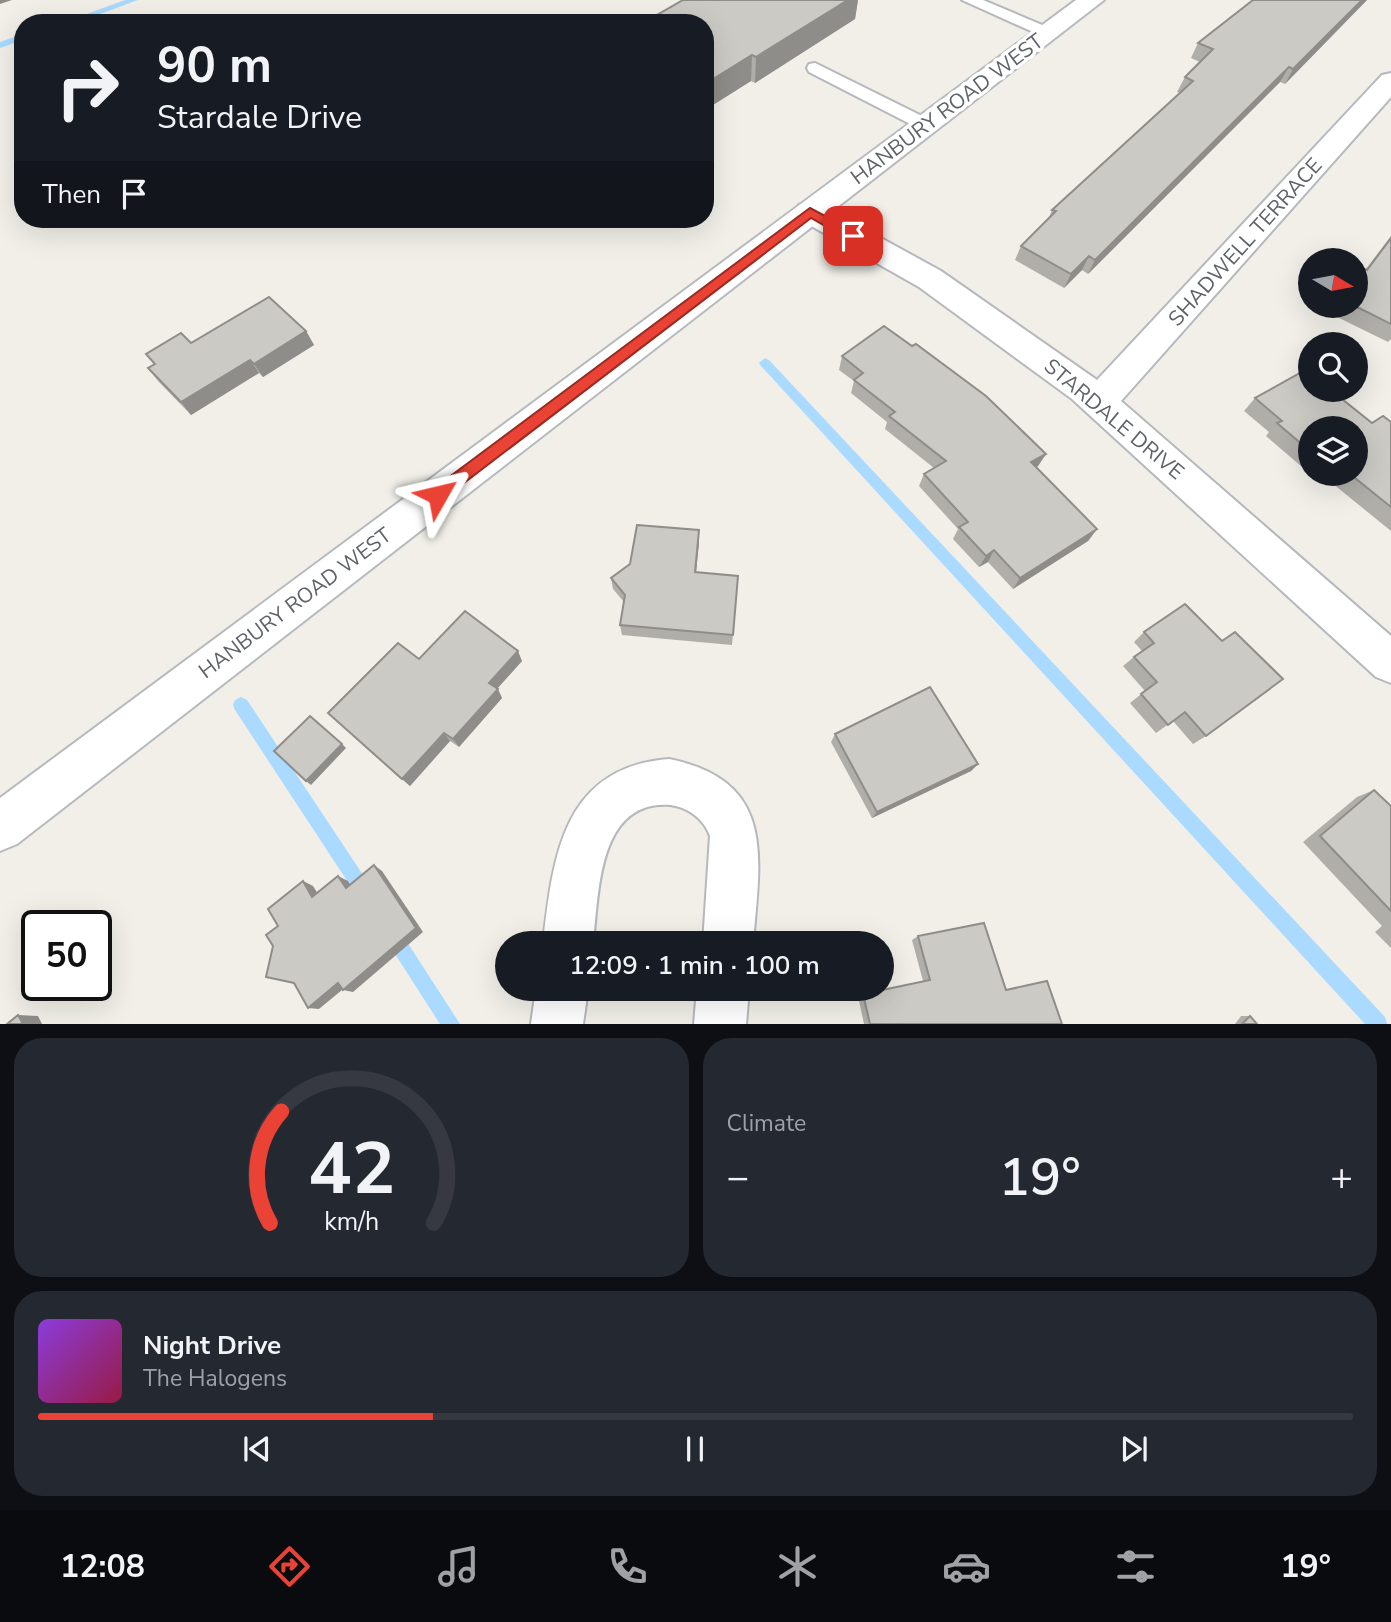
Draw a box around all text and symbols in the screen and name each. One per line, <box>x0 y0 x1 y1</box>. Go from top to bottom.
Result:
street label: HANBURY ROAD WEST <box>845 27 1049 191</box>
text: 90 m <box>157 32 272 99</box>
icon: right <box>42 42 133 133</box>
text: Stardale Drive <box>157 96 362 139</box>
street label: SHADWELL TERRACE <box>1162 152 1328 332</box>
icon: arrive <box>115 175 153 213</box>
text: Then <box>42 177 101 212</box>
pin <box>823 206 883 266</box>
icon: arrive <box>834 217 872 255</box>
north arrow <box>1298 248 1368 318</box>
map controls <box>1298 248 1368 486</box>
button: search <box>1298 332 1368 402</box>
street label: STARDALE DRIVE <box>1038 352 1190 486</box>
button: layers <box>1298 416 1368 486</box>
position arrow <box>401 458 475 532</box>
street label: HANBURY ROAD WEST <box>193 521 397 685</box>
speed limit sign: 50 <box>21 910 112 1001</box>
text: 12:09 · 1 min · 100 m <box>569 948 820 983</box>
text: Climate <box>727 1108 806 1139</box>
text: 42 <box>308 1120 395 1220</box>
text: 19° <box>999 1142 1081 1213</box>
text: − <box>727 1152 749 1203</box>
text: + <box>1330 1152 1353 1203</box>
text: km/h <box>324 1205 379 1239</box>
text: Night Drive <box>143 1328 281 1363</box>
text: The Halogens <box>143 1363 287 1394</box>
icon: previous <box>238 1430 276 1468</box>
icon: pause <box>676 1430 714 1468</box>
icon: next <box>1115 1430 1153 1468</box>
icon: directions <box>265 1542 314 1591</box>
icon: music <box>434 1542 483 1591</box>
icon: phone <box>603 1542 652 1591</box>
icon: climate <box>773 1542 822 1591</box>
icon: car <box>942 1542 991 1591</box>
icon: filters <box>1111 1542 1160 1591</box>
text: 12:08 <box>60 1545 145 1588</box>
text: 19° <box>1280 1545 1331 1588</box>

